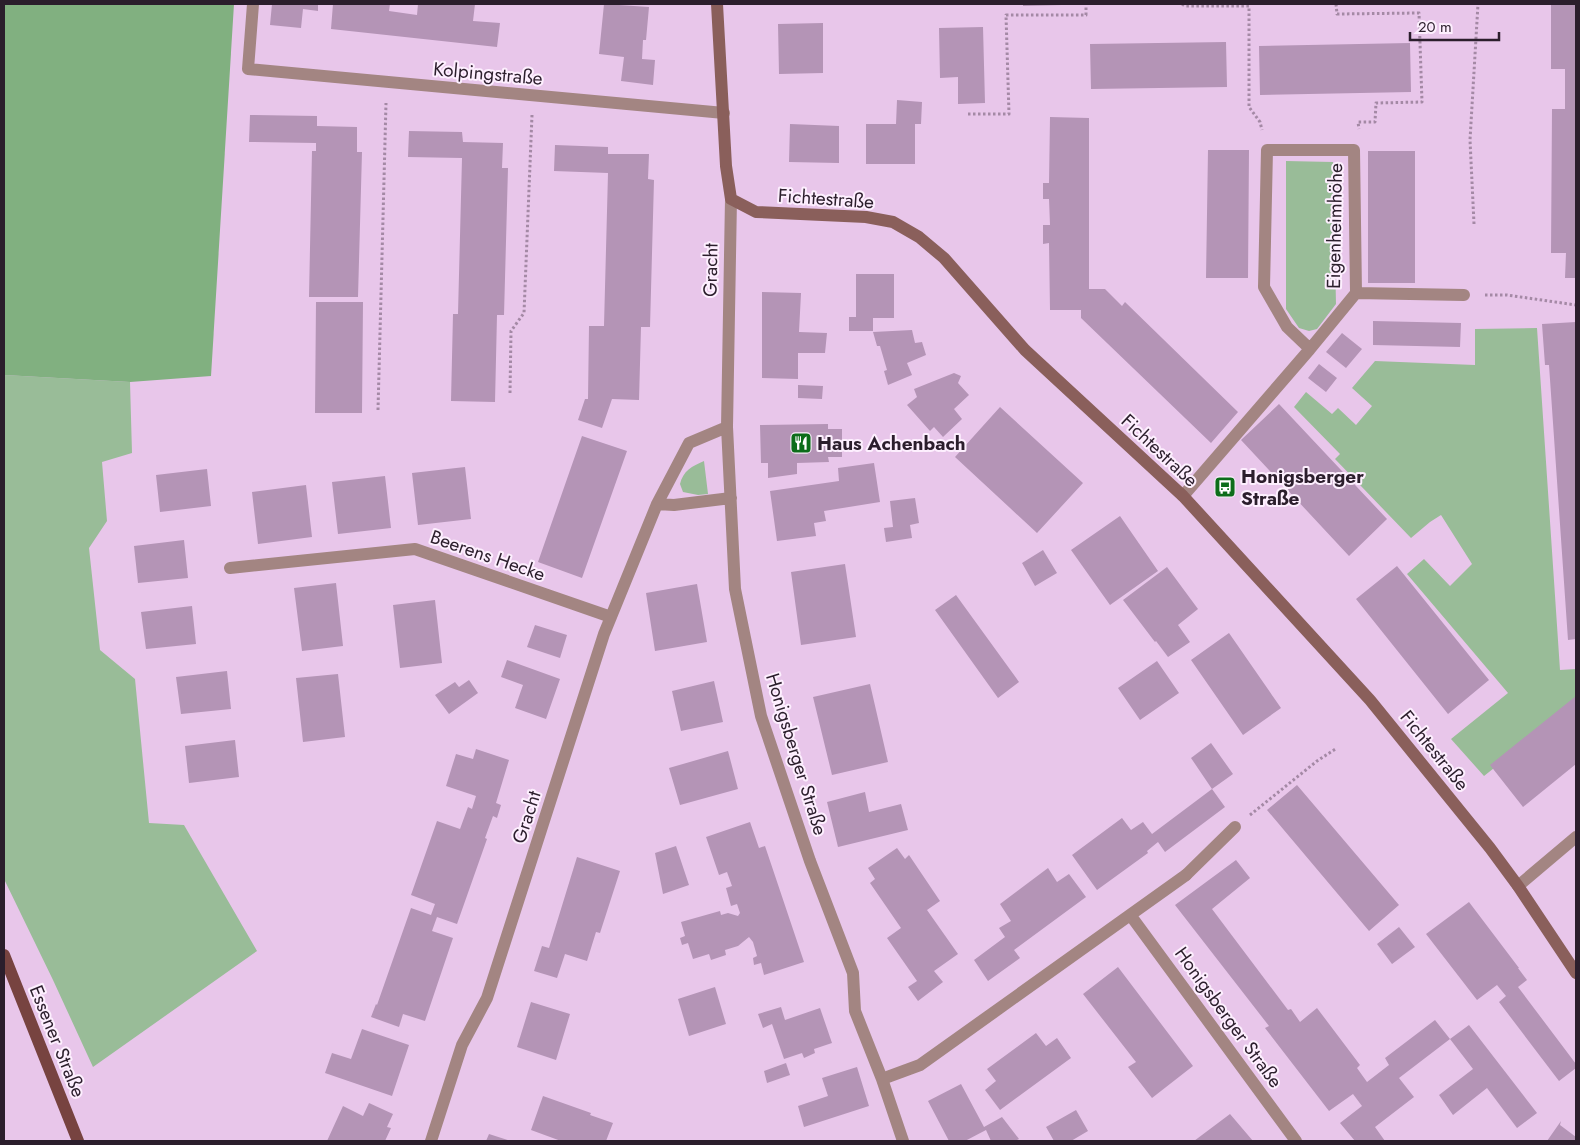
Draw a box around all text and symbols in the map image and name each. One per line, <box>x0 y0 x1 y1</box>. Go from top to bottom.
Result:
scale bar <box>1410 10 1499 42</box>
text: 20 m <box>1418 16 1452 38</box>
street label: Kolpingstraße <box>432 55 544 92</box>
street label: Eigenheimhöhe <box>1320 163 1349 289</box>
street label: Fichtestraße <box>777 182 875 215</box>
street label: Gracht <box>697 242 724 297</box>
street label: Fichtestraße <box>1115 408 1204 493</box>
place label: Haus Achenbach <box>817 430 966 457</box>
restaurant icon: Haus Achenbach <box>789 431 813 455</box>
place label: Honigsberger Straße <box>1241 463 1364 512</box>
bus stop icon: Honigsberger Straße <box>1213 475 1237 499</box>
street label: Beerens Hecke <box>427 523 549 588</box>
street label: Honigsberger Straße <box>759 670 834 839</box>
street label: Fichtestraße <box>1394 704 1476 796</box>
street label: Gracht <box>505 787 548 847</box>
street label: Honigsberger Straße <box>1168 941 1289 1093</box>
street label: Essener Straße <box>23 981 92 1101</box>

